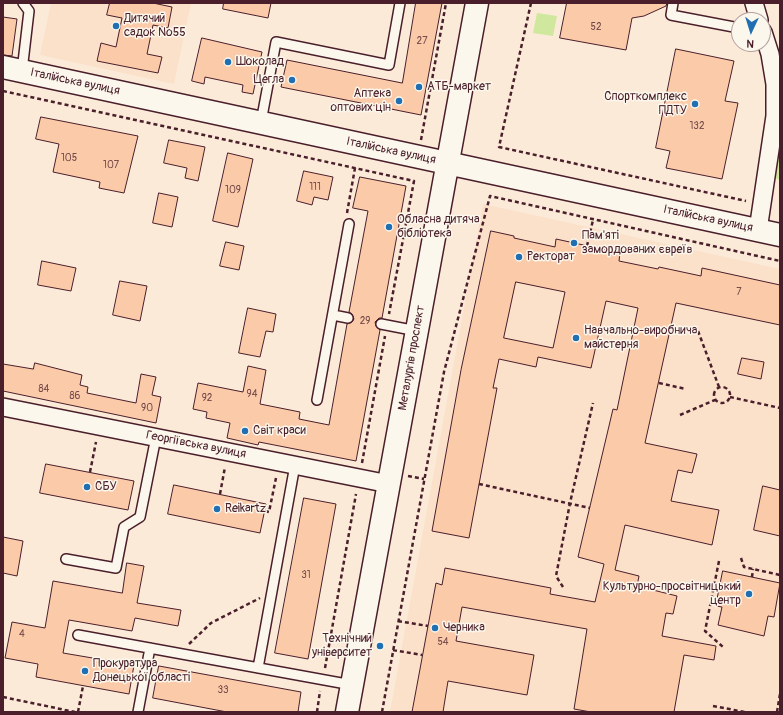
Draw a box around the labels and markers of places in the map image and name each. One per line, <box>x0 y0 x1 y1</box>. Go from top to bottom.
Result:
place label: Дитячий садок №55 <box>124 12 186 40</box>
marker: Дитячий садок №55 <box>111 21 121 31</box>
place label: Шоколад <box>236 55 284 69</box>
marker: Шоколад <box>223 57 233 67</box>
place label: Цегла <box>254 73 284 87</box>
marker: Цегла <box>287 75 297 85</box>
place label: АТБ-маркет <box>427 80 491 94</box>
marker: АТБ-маркет <box>414 82 424 92</box>
place label: Аптека оптових цін <box>330 87 391 115</box>
place label: Спорткомплекс ПДТУ <box>604 90 687 118</box>
marker: Аптека оптових цін <box>394 96 404 106</box>
marker: Спорткомплекс ПДТУ <box>690 99 700 109</box>
place label: Обласна дитяча бібліотека <box>397 213 479 241</box>
marker: Обласна дитяча бібліотека <box>384 222 394 232</box>
place label: Пам'яті замордованих євреїв <box>582 229 692 257</box>
marker: Пам'яті замордованих євреїв <box>569 238 579 248</box>
place label: Ректорат <box>527 250 575 264</box>
marker: Ректорат <box>514 252 524 262</box>
place label: Навчально-виробнича майстерня <box>584 324 697 352</box>
marker: Навчально-виробнича майстерня <box>571 333 581 343</box>
place label: Свiт краси <box>253 424 306 438</box>
marker: Свiт краси <box>240 426 250 436</box>
place label: СБУ <box>95 480 117 494</box>
marker: СБУ <box>82 482 92 492</box>
place label: Reikartz <box>225 502 266 516</box>
marker: Reikartz <box>212 504 222 514</box>
place label: Культурно-просвітницький центр <box>603 580 741 608</box>
marker: Культурно-просвітницький центр <box>744 589 754 599</box>
place label: Черника <box>443 621 485 635</box>
marker: Черника <box>430 623 440 633</box>
place label: Технічний університет <box>312 632 372 660</box>
marker: Технічний університет <box>375 641 385 651</box>
place label: Прокуратура Донецької області <box>93 657 190 685</box>
marker: Прокуратура Донецької області <box>80 666 90 676</box>

